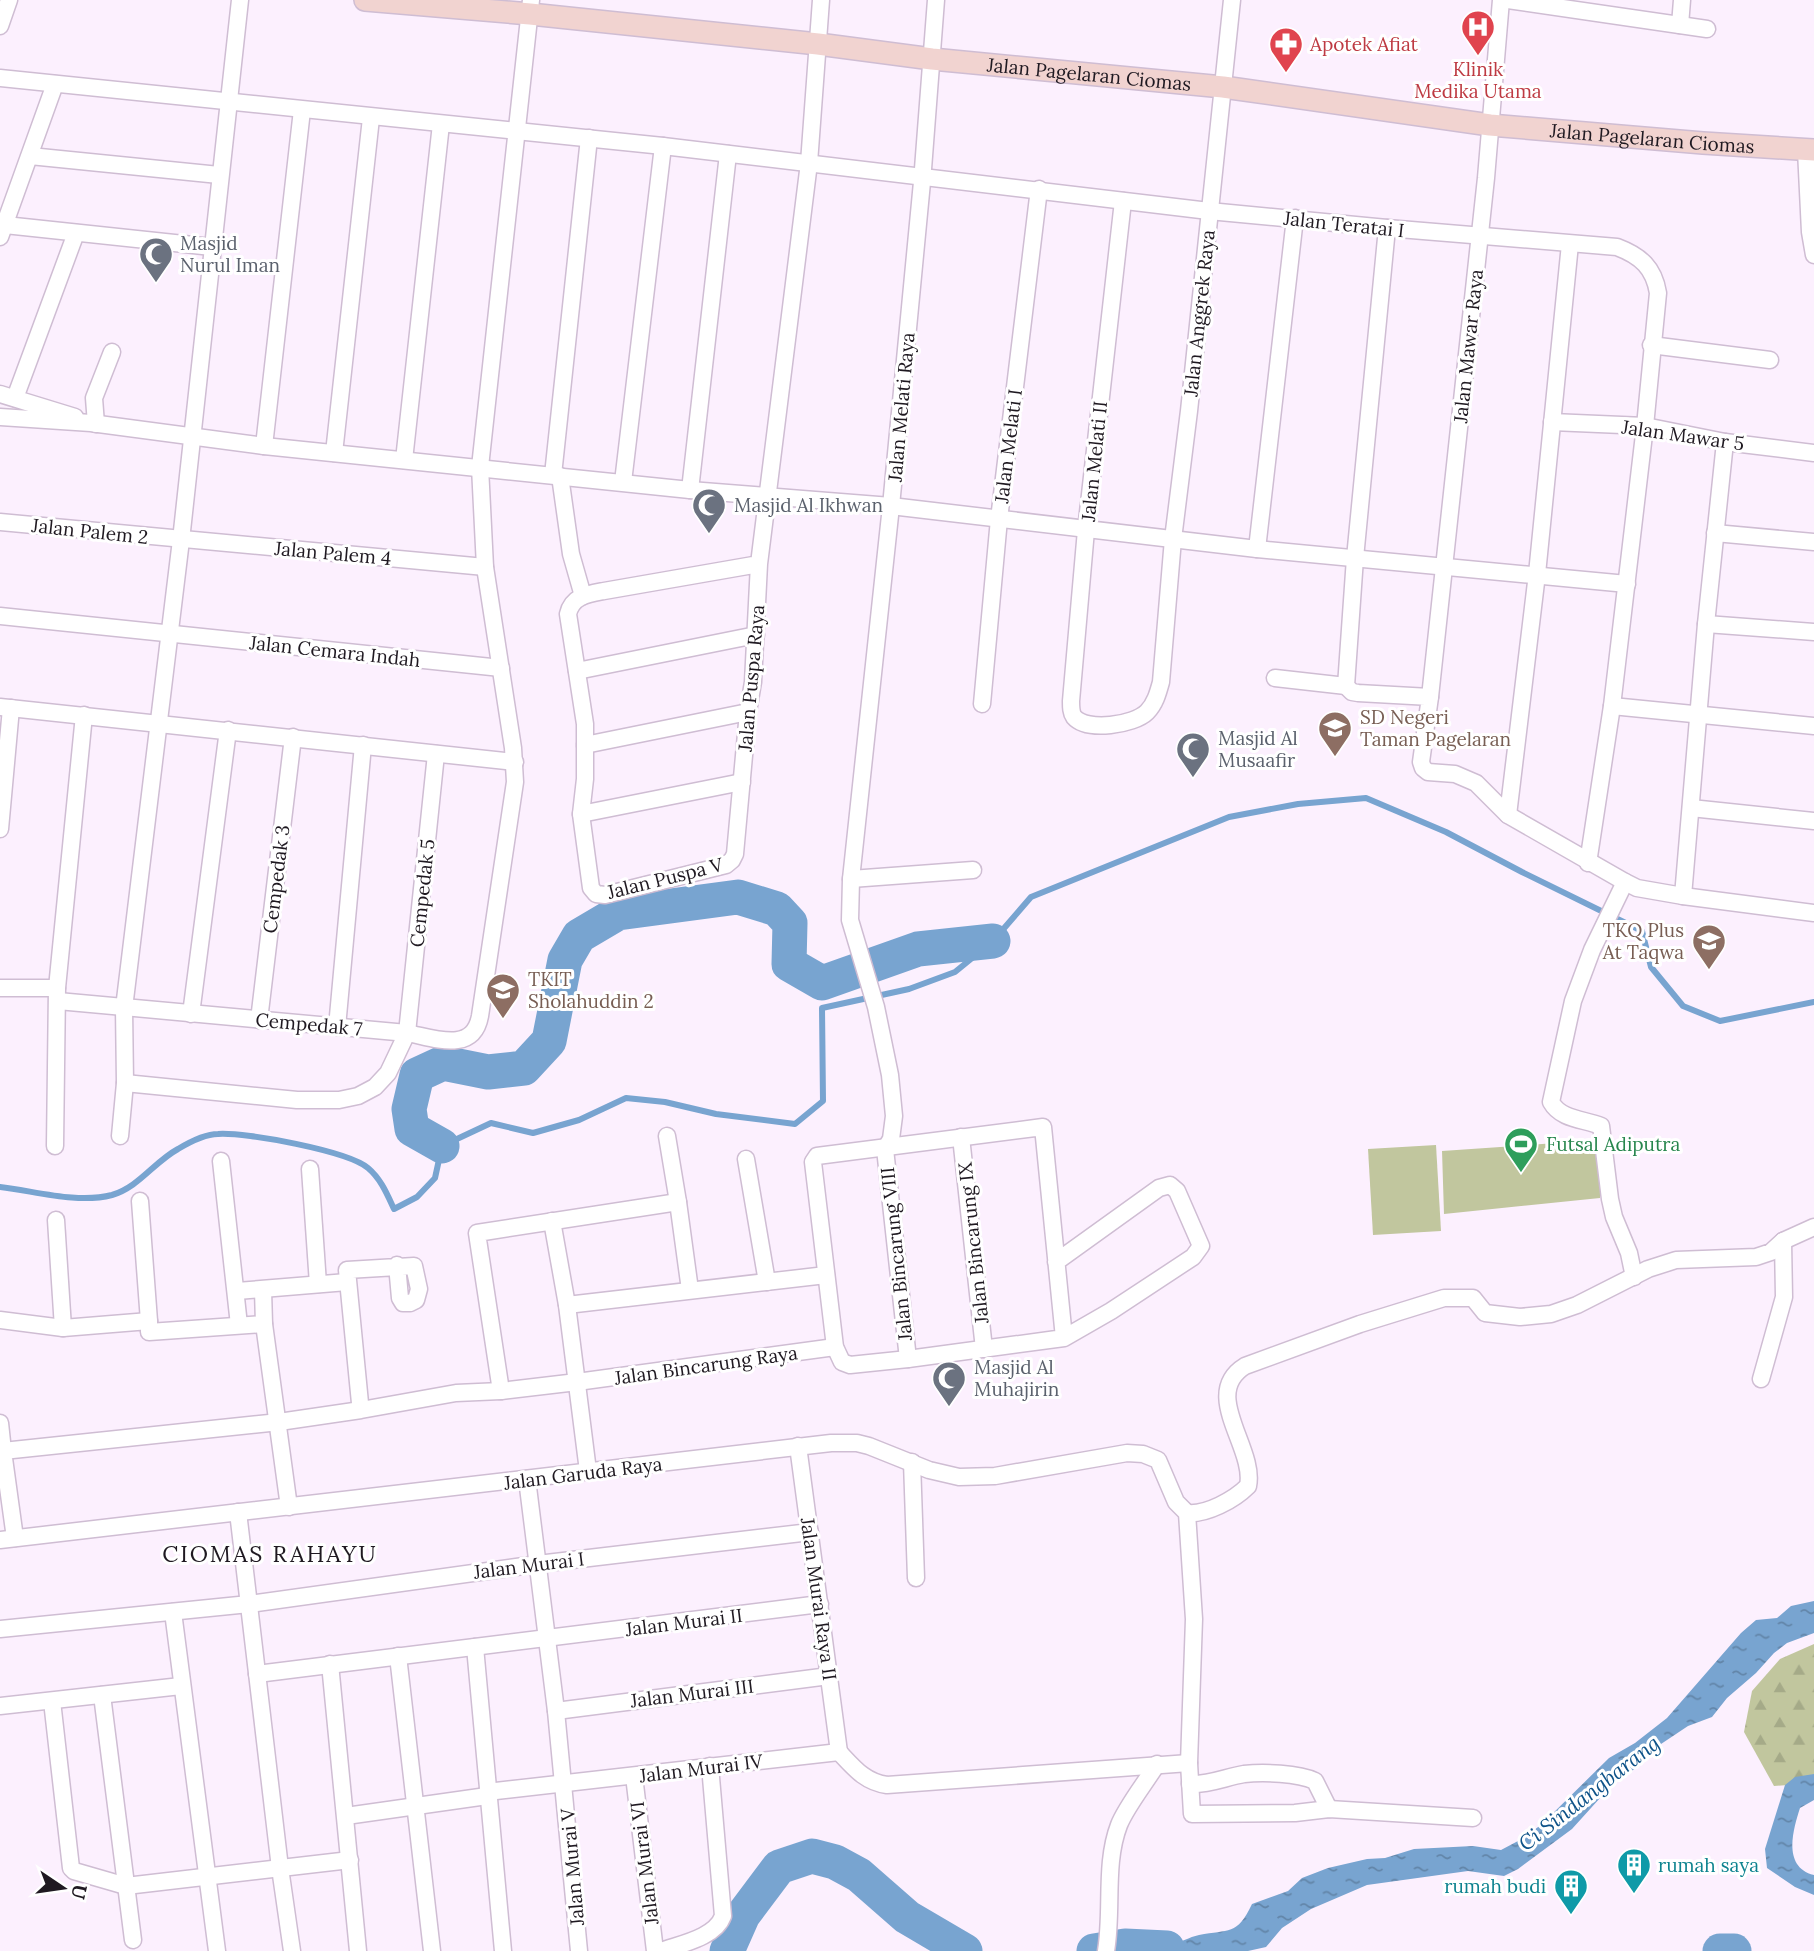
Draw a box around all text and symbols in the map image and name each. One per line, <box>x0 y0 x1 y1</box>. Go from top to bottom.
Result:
hospital icon: Klinik Medika Utama <box>1459 8 1497 57</box>
pharmacy icon: Apotek Afiat <box>1267 25 1305 74</box>
place label: Apotek Afiat <box>1309 32 1419 56</box>
street label: Jalan Pagelaran Ciomas <box>985 52 1192 96</box>
place label: Klinik Medika Utama <box>1414 57 1542 103</box>
street label: Jalan Pagelaran Ciomas <box>1548 118 1755 158</box>
street label: Jalan Teratai I <box>1281 206 1406 242</box>
street label: Jalan Anggrek Raya <box>1178 228 1220 399</box>
place label: Masjid Nurul Iman <box>180 231 280 277</box>
mosque icon: Masjid Nurul Iman <box>137 235 175 284</box>
street label: Jalan Mawar Raya <box>1448 268 1488 425</box>
street label: Jalan Melati Raya <box>882 331 919 484</box>
street label: Jalan Melati I <box>989 388 1027 505</box>
street label: Jalan Melati II <box>1076 400 1112 523</box>
street label: Jalan Mawar 5 <box>1619 414 1746 455</box>
mosque icon: Masjid Al Ikhwan <box>690 486 728 535</box>
place label: Masjid Al Ikhwan <box>734 493 883 517</box>
street label: Jalan Palem 2 <box>30 513 149 549</box>
street label: Jalan Palem 4 <box>273 536 392 570</box>
street label: Jalan Puspa Raya <box>733 603 769 753</box>
street label: Jalan Cemara Indah <box>247 630 422 672</box>
place label: SD Negeri Taman Pagelaran <box>1360 705 1511 751</box>
school or university icon: SD Negeri Taman Pagelaran <box>1316 709 1354 758</box>
place label: Masjid Al Musaafir <box>1218 726 1298 772</box>
mosque icon: Masjid Al Musaafir <box>1174 730 1212 779</box>
street label: Cempedak 3 <box>257 823 295 935</box>
street label: Cempedak 5 <box>404 838 440 948</box>
street label: Jalan Puspa V <box>604 852 726 904</box>
place label: TKQ Plus At Taqwa <box>1602 918 1684 964</box>
school or university icon: TKQ Plus At Taqwa <box>1690 922 1728 971</box>
place label: TKIT Sholahuddin 2 <box>528 967 654 1013</box>
school or university icon: TKIT Sholahuddin 2 <box>484 971 522 1020</box>
street label: Cempedak 7 <box>255 1007 364 1041</box>
sports icon: Futsal Adiputra <box>1502 1125 1540 1174</box>
place label: Futsal Adiputra <box>1546 1132 1680 1156</box>
street label: Jalan Bincarung IX <box>953 1161 993 1326</box>
street label: Jalan Bincarung VIII <box>875 1166 917 1343</box>
street label: Jalan Bincarung Raya <box>612 1340 799 1390</box>
place label: Masjid Al Muhajirin <box>974 1355 1059 1401</box>
mosque icon: Masjid Al Muhajirin <box>930 1359 968 1408</box>
street label: Jalan Garuda Raya <box>501 1451 664 1495</box>
street label: Jalan Murai Raya II <box>796 1515 842 1682</box>
district label: CIOMAS RAHAYU <box>162 1539 378 1568</box>
street label: Jalan Murai I <box>471 1546 586 1584</box>
street label: Jalan Murai II <box>623 1603 744 1641</box>
street label: Jalan Murai III <box>628 1674 755 1713</box>
water label: Ci Sindangbarang <box>1513 1729 1665 1857</box>
street label: Jalan Murai IV <box>637 1748 765 1788</box>
street label: Jalan Murai VI <box>625 1800 664 1927</box>
street label: Jalan Murai V <box>555 1807 589 1928</box>
building icon: rumah saya <box>1615 1846 1653 1895</box>
north arrow <box>28 1853 98 1923</box>
place label: rumah saya <box>1658 1853 1759 1877</box>
building icon: rumah budi <box>1552 1867 1590 1916</box>
place label: rumah budi <box>1444 1874 1546 1898</box>
text: U <box>66 1882 93 1902</box>

